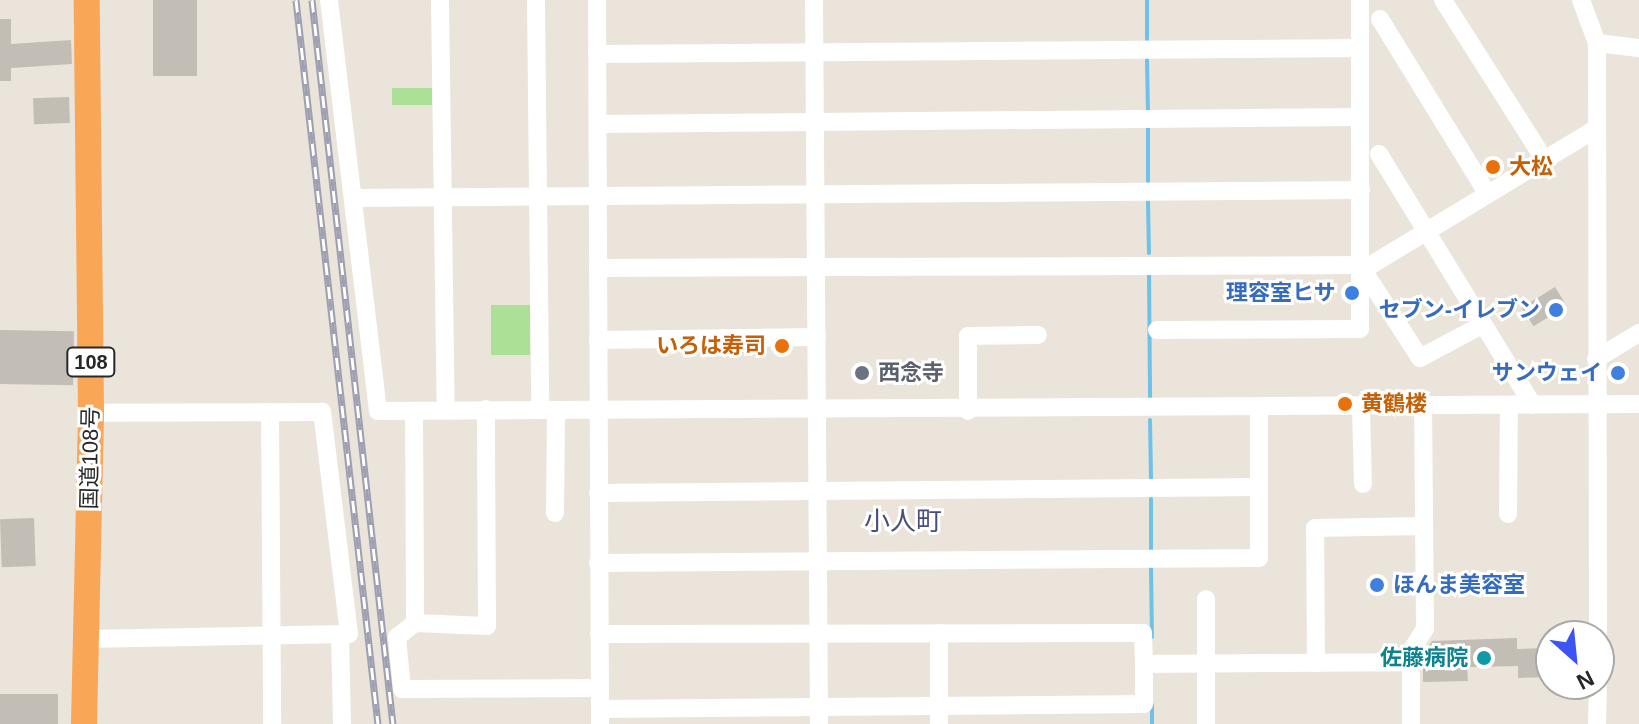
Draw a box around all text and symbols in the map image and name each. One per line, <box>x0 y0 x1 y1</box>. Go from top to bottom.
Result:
place label: 大松 <box>1509 154 1553 180</box>
marker: 大松 <box>1484 158 1502 176</box>
place label: 理容室ヒサ <box>1226 280 1336 306</box>
marker: 理容室ヒサ <box>1343 284 1361 302</box>
place label: セブン-イレブン <box>1379 297 1540 323</box>
marker: セブン-イレブン <box>1547 301 1565 319</box>
place label: いろは寿司 <box>656 333 766 359</box>
marker: いろは寿司 <box>773 337 791 355</box>
road number: 108 <box>65 346 117 378</box>
place label: 西念寺 <box>878 360 944 386</box>
place label: サンウェイ <box>1492 360 1602 386</box>
marker: 西念寺 <box>853 364 871 382</box>
marker: サンウェイ <box>1609 364 1627 382</box>
place label: 黄鶴楼 <box>1361 391 1427 417</box>
marker: 黄鶴楼 <box>1336 395 1354 413</box>
street label: 国道108号 <box>76 406 104 510</box>
district label: 小人町 <box>864 506 942 538</box>
place label: ほんま美容室 <box>1393 572 1525 598</box>
marker: ほんま美容室 <box>1368 576 1386 594</box>
north arrow <box>1535 620 1615 700</box>
place label: 佐藤病院 <box>1380 645 1468 671</box>
marker: 佐藤病院 <box>1475 649 1493 667</box>
text: N <box>1572 665 1598 695</box>

